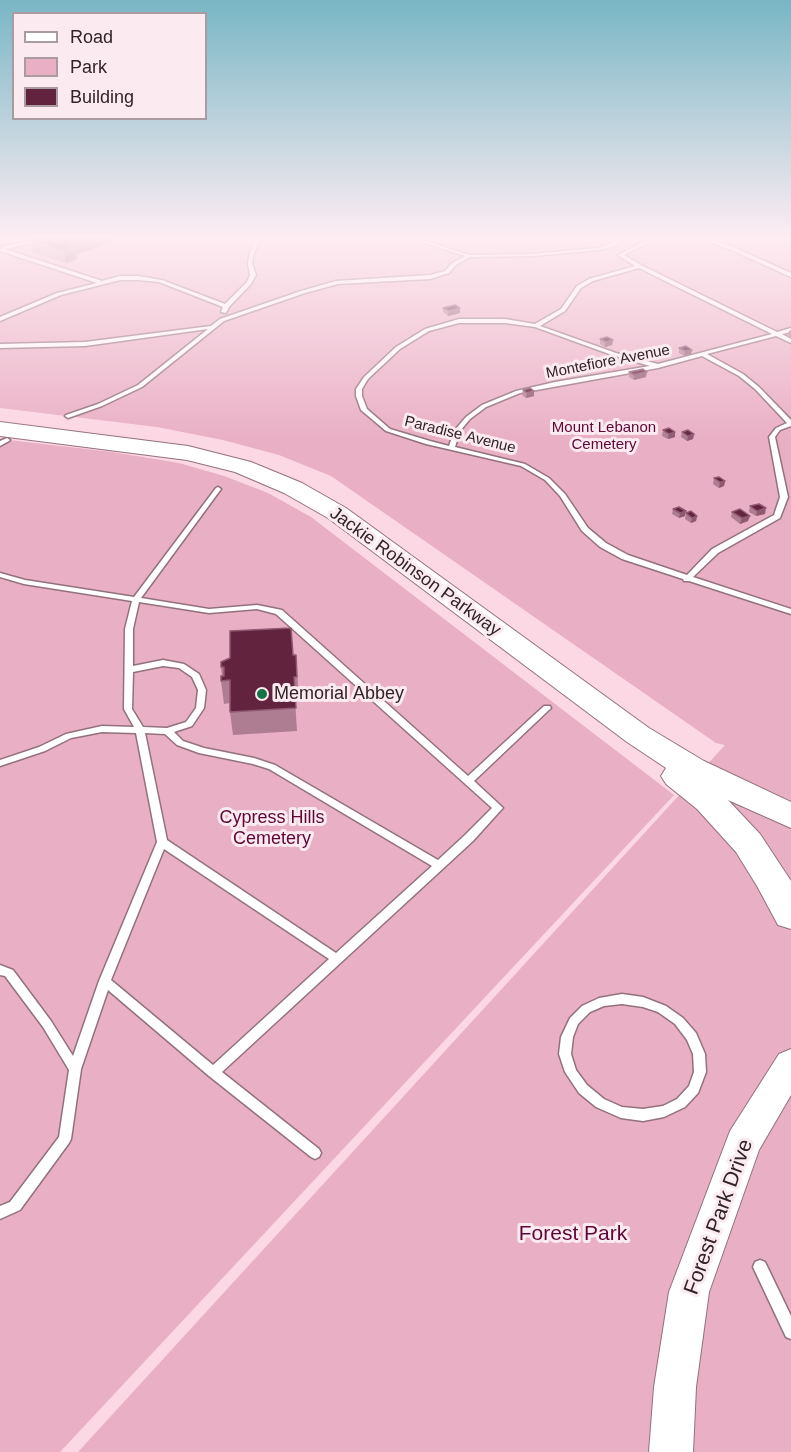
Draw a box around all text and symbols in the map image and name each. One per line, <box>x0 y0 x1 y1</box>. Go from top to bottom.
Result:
legend <box>12 12 207 120</box>
text: Road <box>70 27 113 47</box>
text: Park <box>70 57 107 77</box>
text: Building <box>70 87 134 107</box>
street label: Montefiore Avenue <box>545 341 671 383</box>
street label: Paradise Avenue <box>403 412 517 458</box>
park label: Mount Lebanon Cemetery <box>552 419 656 454</box>
street label: Jackie Robinson Parkway <box>325 503 505 641</box>
place label: Memorial Abbey <box>274 683 404 705</box>
marker: Memorial Abbey <box>255 687 269 701</box>
park label: Cypress Hills Cemetery <box>219 807 325 850</box>
street label: Forest Park Drive <box>679 1136 759 1298</box>
park label: Forest Park <box>519 1221 627 1247</box>

